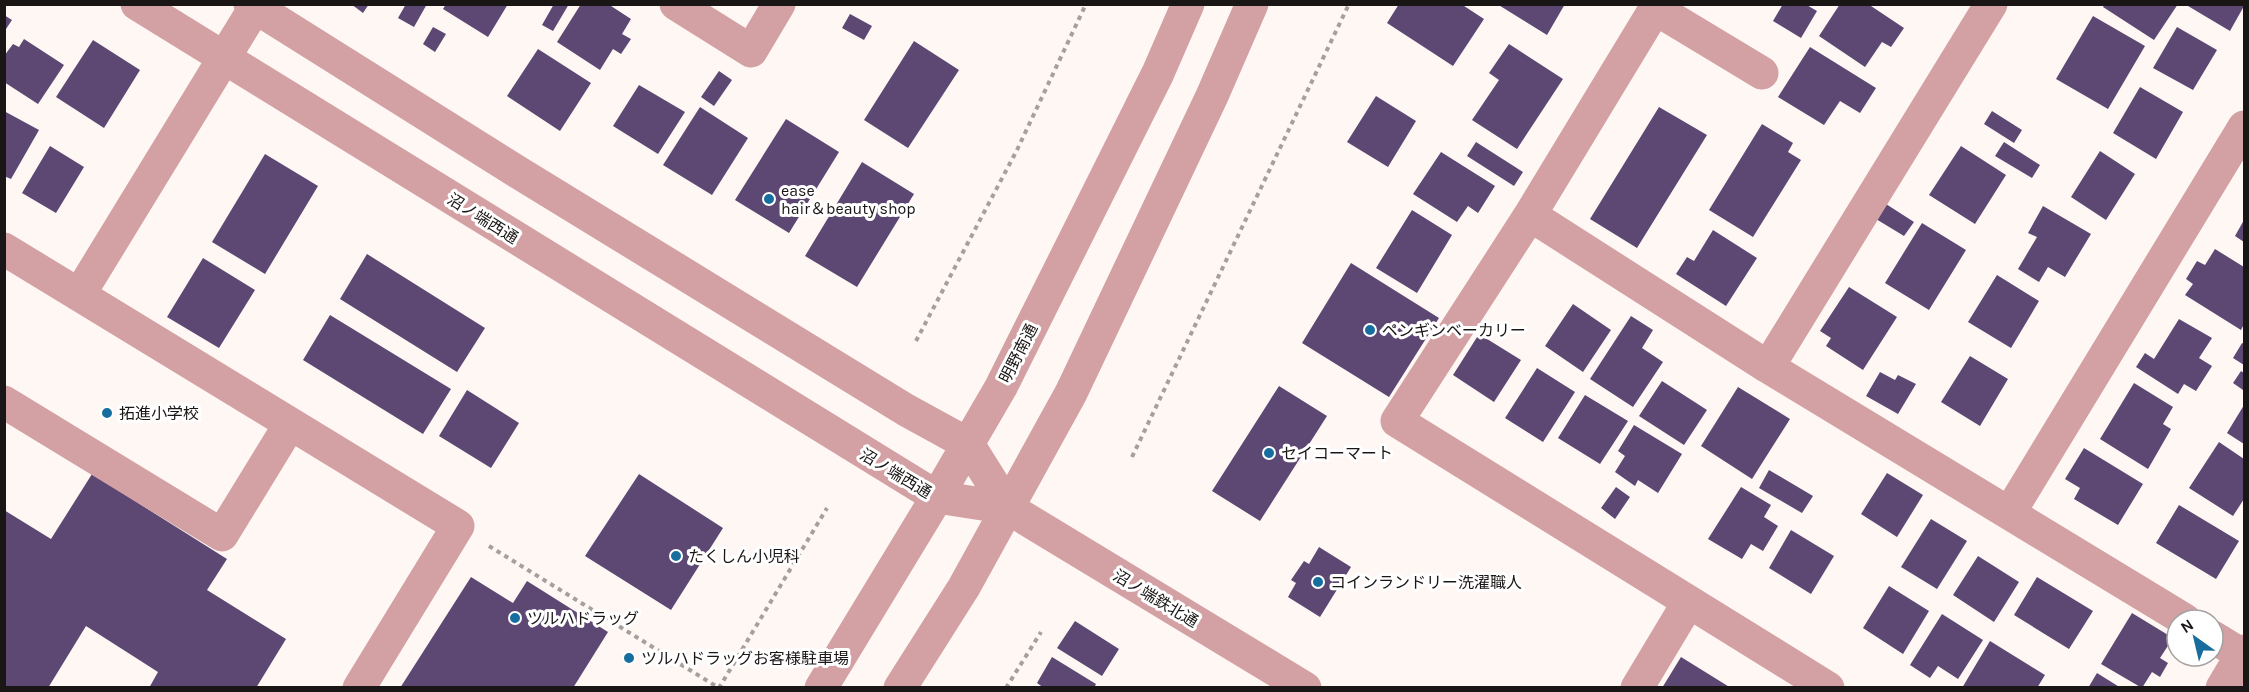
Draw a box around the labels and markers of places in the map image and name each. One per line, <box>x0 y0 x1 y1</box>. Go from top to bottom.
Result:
place label: ease hair＆beauty shop <box>781 181 916 218</box>
marker: ease hair＆beauty shop <box>762 192 776 206</box>
place label: ペンギンベーカリー <box>1382 321 1526 340</box>
marker: ペンギンベーカリー <box>1363 323 1377 337</box>
place label: 拓進小学校 <box>119 404 199 423</box>
marker: 拓進小学校 <box>100 406 114 420</box>
place label: セイコーマート <box>1281 444 1393 463</box>
marker: セイコーマート <box>1262 446 1276 460</box>
place label: たくしん小児科 <box>688 547 800 566</box>
marker: たくしん小児科 <box>669 549 683 563</box>
place label: コインランドリー洗濯職人 <box>1330 573 1522 592</box>
marker: コインランドリー洗濯職人 <box>1311 575 1325 589</box>
place label: ツルハドラッグ <box>527 609 639 628</box>
marker: ツルハドラッグ <box>508 611 522 625</box>
place label: ツルハドラッグお客様駐車場 <box>641 649 849 668</box>
marker: ツルハドラッグお客様駐車場 <box>622 651 636 665</box>

